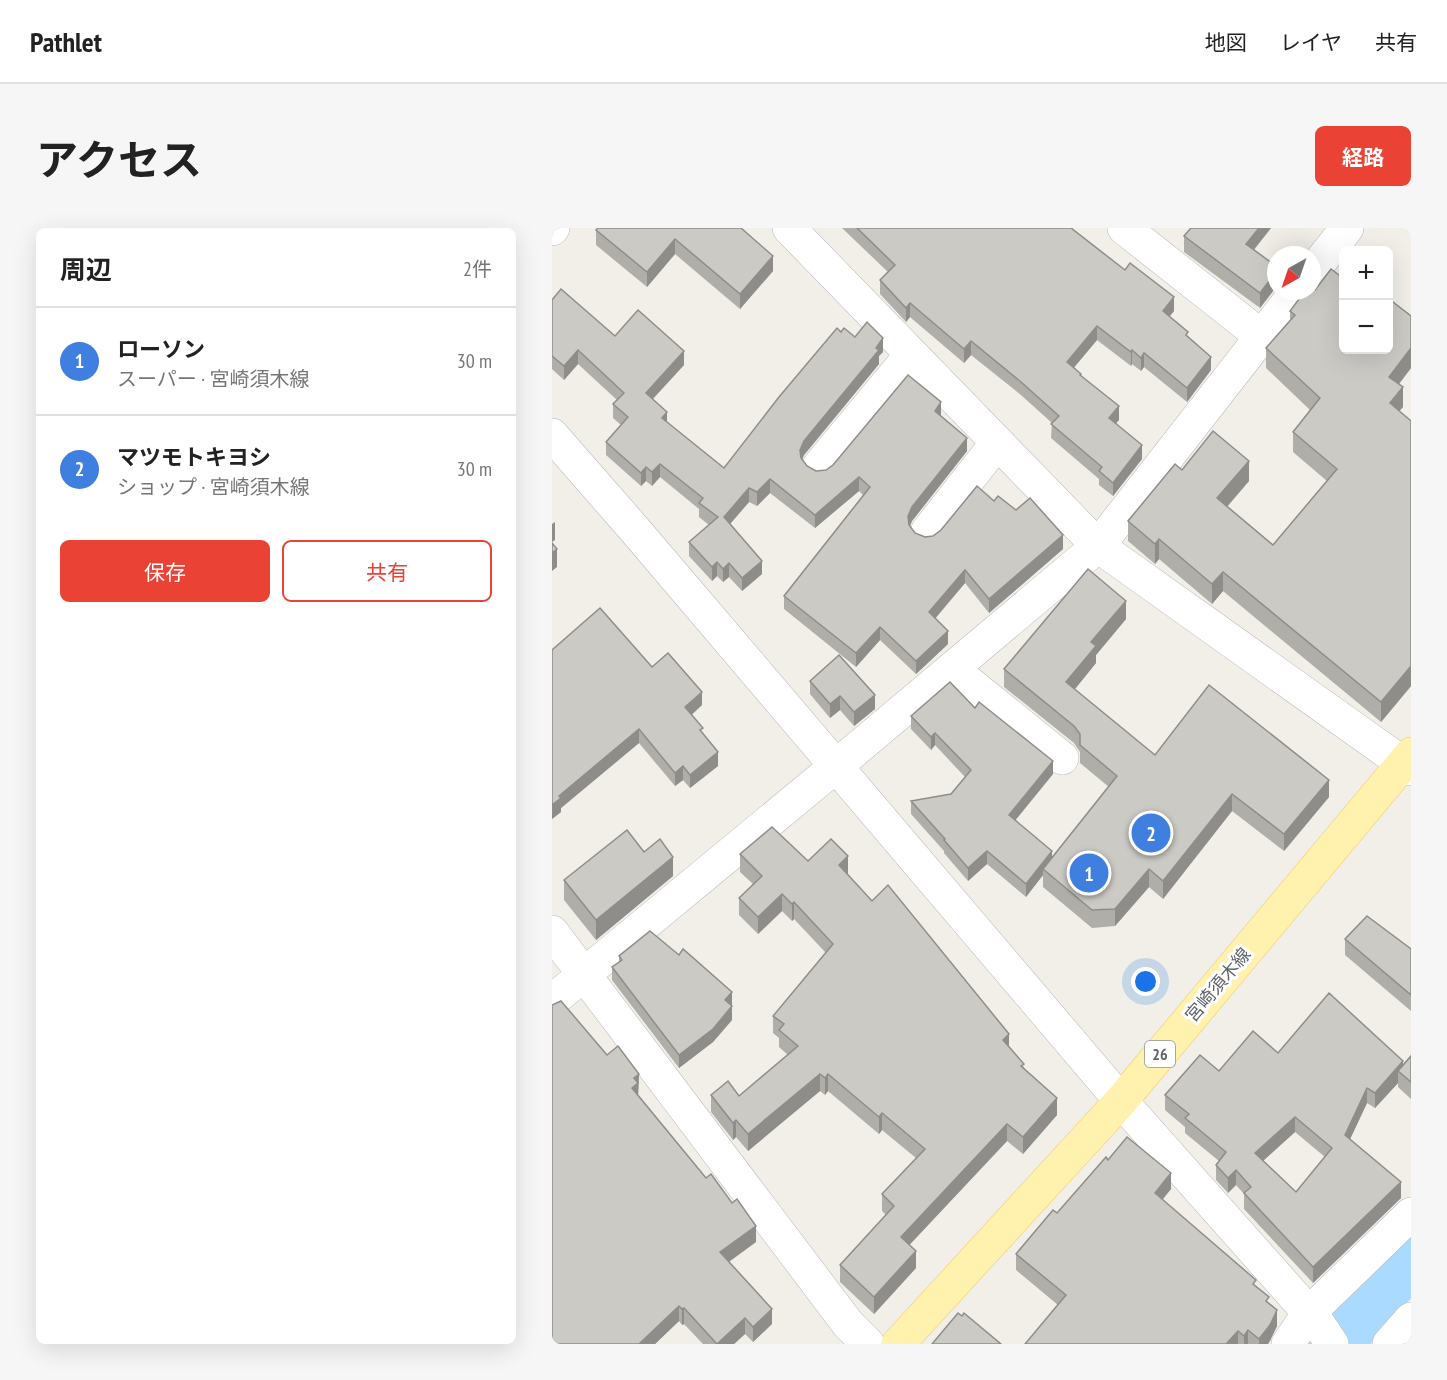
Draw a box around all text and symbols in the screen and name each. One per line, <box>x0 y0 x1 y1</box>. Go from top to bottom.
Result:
text: Pathlet <box>30 23 102 60</box>
text: 地図 <box>1205 29 1247 56</box>
text: レイヤ <box>1280 29 1342 56</box>
text: 共有 <box>1375 29 1417 56</box>
button: 経路 <box>1315 126 1411 186</box>
text: アクセス <box>36 132 202 187</box>
north arrow <box>1267 246 1321 300</box>
map controls <box>1339 246 1393 354</box>
button: + <box>1339 246 1393 300</box>
text: 周辺 <box>60 253 112 286</box>
text: 2件 <box>463 256 492 282</box>
button: − <box>1339 300 1393 354</box>
text: ローソン <box>117 335 205 363</box>
text: 1 <box>75 348 84 374</box>
text: 30 m <box>457 348 492 374</box>
text: スーパー · 宮崎須木線 <box>117 366 310 392</box>
text: マツモトキヨシ <box>117 443 271 471</box>
text: 2 <box>75 456 84 482</box>
text: 30 m <box>457 456 492 482</box>
text: ショップ · 宮崎須木線 <box>117 474 310 500</box>
button: 保存 <box>60 540 270 602</box>
button: 共有 <box>282 540 492 602</box>
pin: 2 <box>1132 810 1170 856</box>
pin: 1 <box>1070 850 1108 896</box>
street label: 宮崎須木線 <box>1180 943 1255 1027</box>
your location <box>1131 967 1160 996</box>
road number: 26 <box>1145 1041 1175 1067</box>

